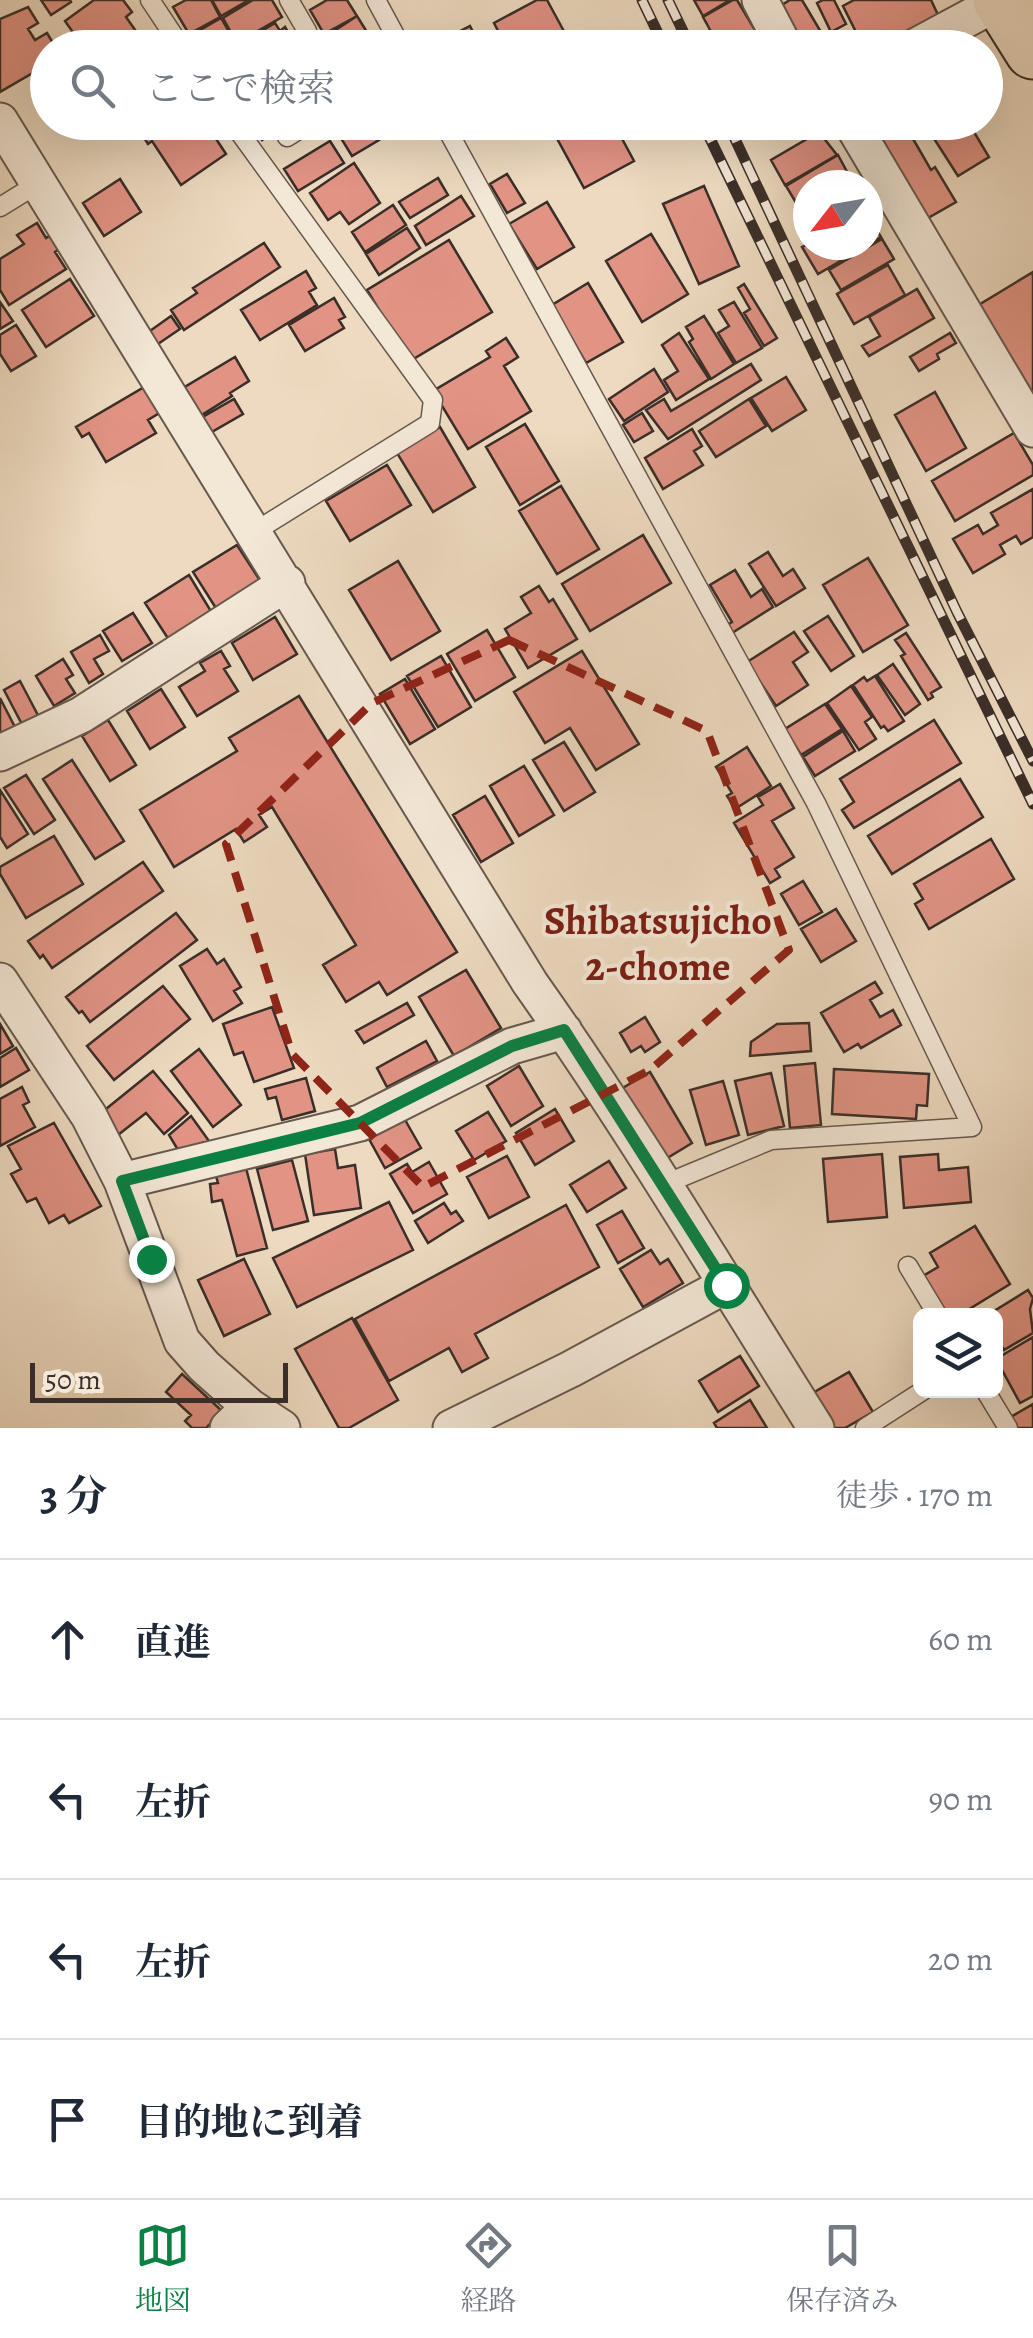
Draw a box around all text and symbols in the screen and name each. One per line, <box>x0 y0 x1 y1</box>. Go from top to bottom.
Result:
search box <box>30 30 1003 140</box>
icon: search <box>65 58 120 113</box>
text: ここで検索 <box>145 62 335 114</box>
north arrow <box>793 170 883 260</box>
district label: Shibatsujicho 2-chome <box>544 893 772 994</box>
route end <box>129 1237 175 1283</box>
route start <box>704 1263 750 1309</box>
map controls <box>913 1308 1003 1398</box>
button: layers <box>913 1308 1003 1398</box>
scale bar <box>30 1358 288 1402</box>
text: 50 m <box>45 1361 101 1399</box>
text: 3 分 <box>40 1467 107 1524</box>
text: 徒歩 · 170 m <box>836 1473 993 1517</box>
icon: ahead <box>40 1612 95 1667</box>
text: 直進 <box>135 1616 211 1668</box>
text: 60 m <box>928 1617 993 1661</box>
icon: left <box>40 1772 95 1827</box>
text: 左折 <box>135 1776 211 1828</box>
text: 90 m <box>928 1777 993 1821</box>
icon: left <box>40 1932 95 1987</box>
text: 左折 <box>135 1936 211 1988</box>
text: 20 m <box>928 1937 993 1981</box>
icon: arrive <box>40 2092 95 2147</box>
text: 目的地に到着 <box>135 2096 363 2148</box>
tab: 地図 <box>135 2218 191 2320</box>
tab: 経路 <box>460 2218 516 2320</box>
tab: 保存済み <box>786 2218 898 2320</box>

